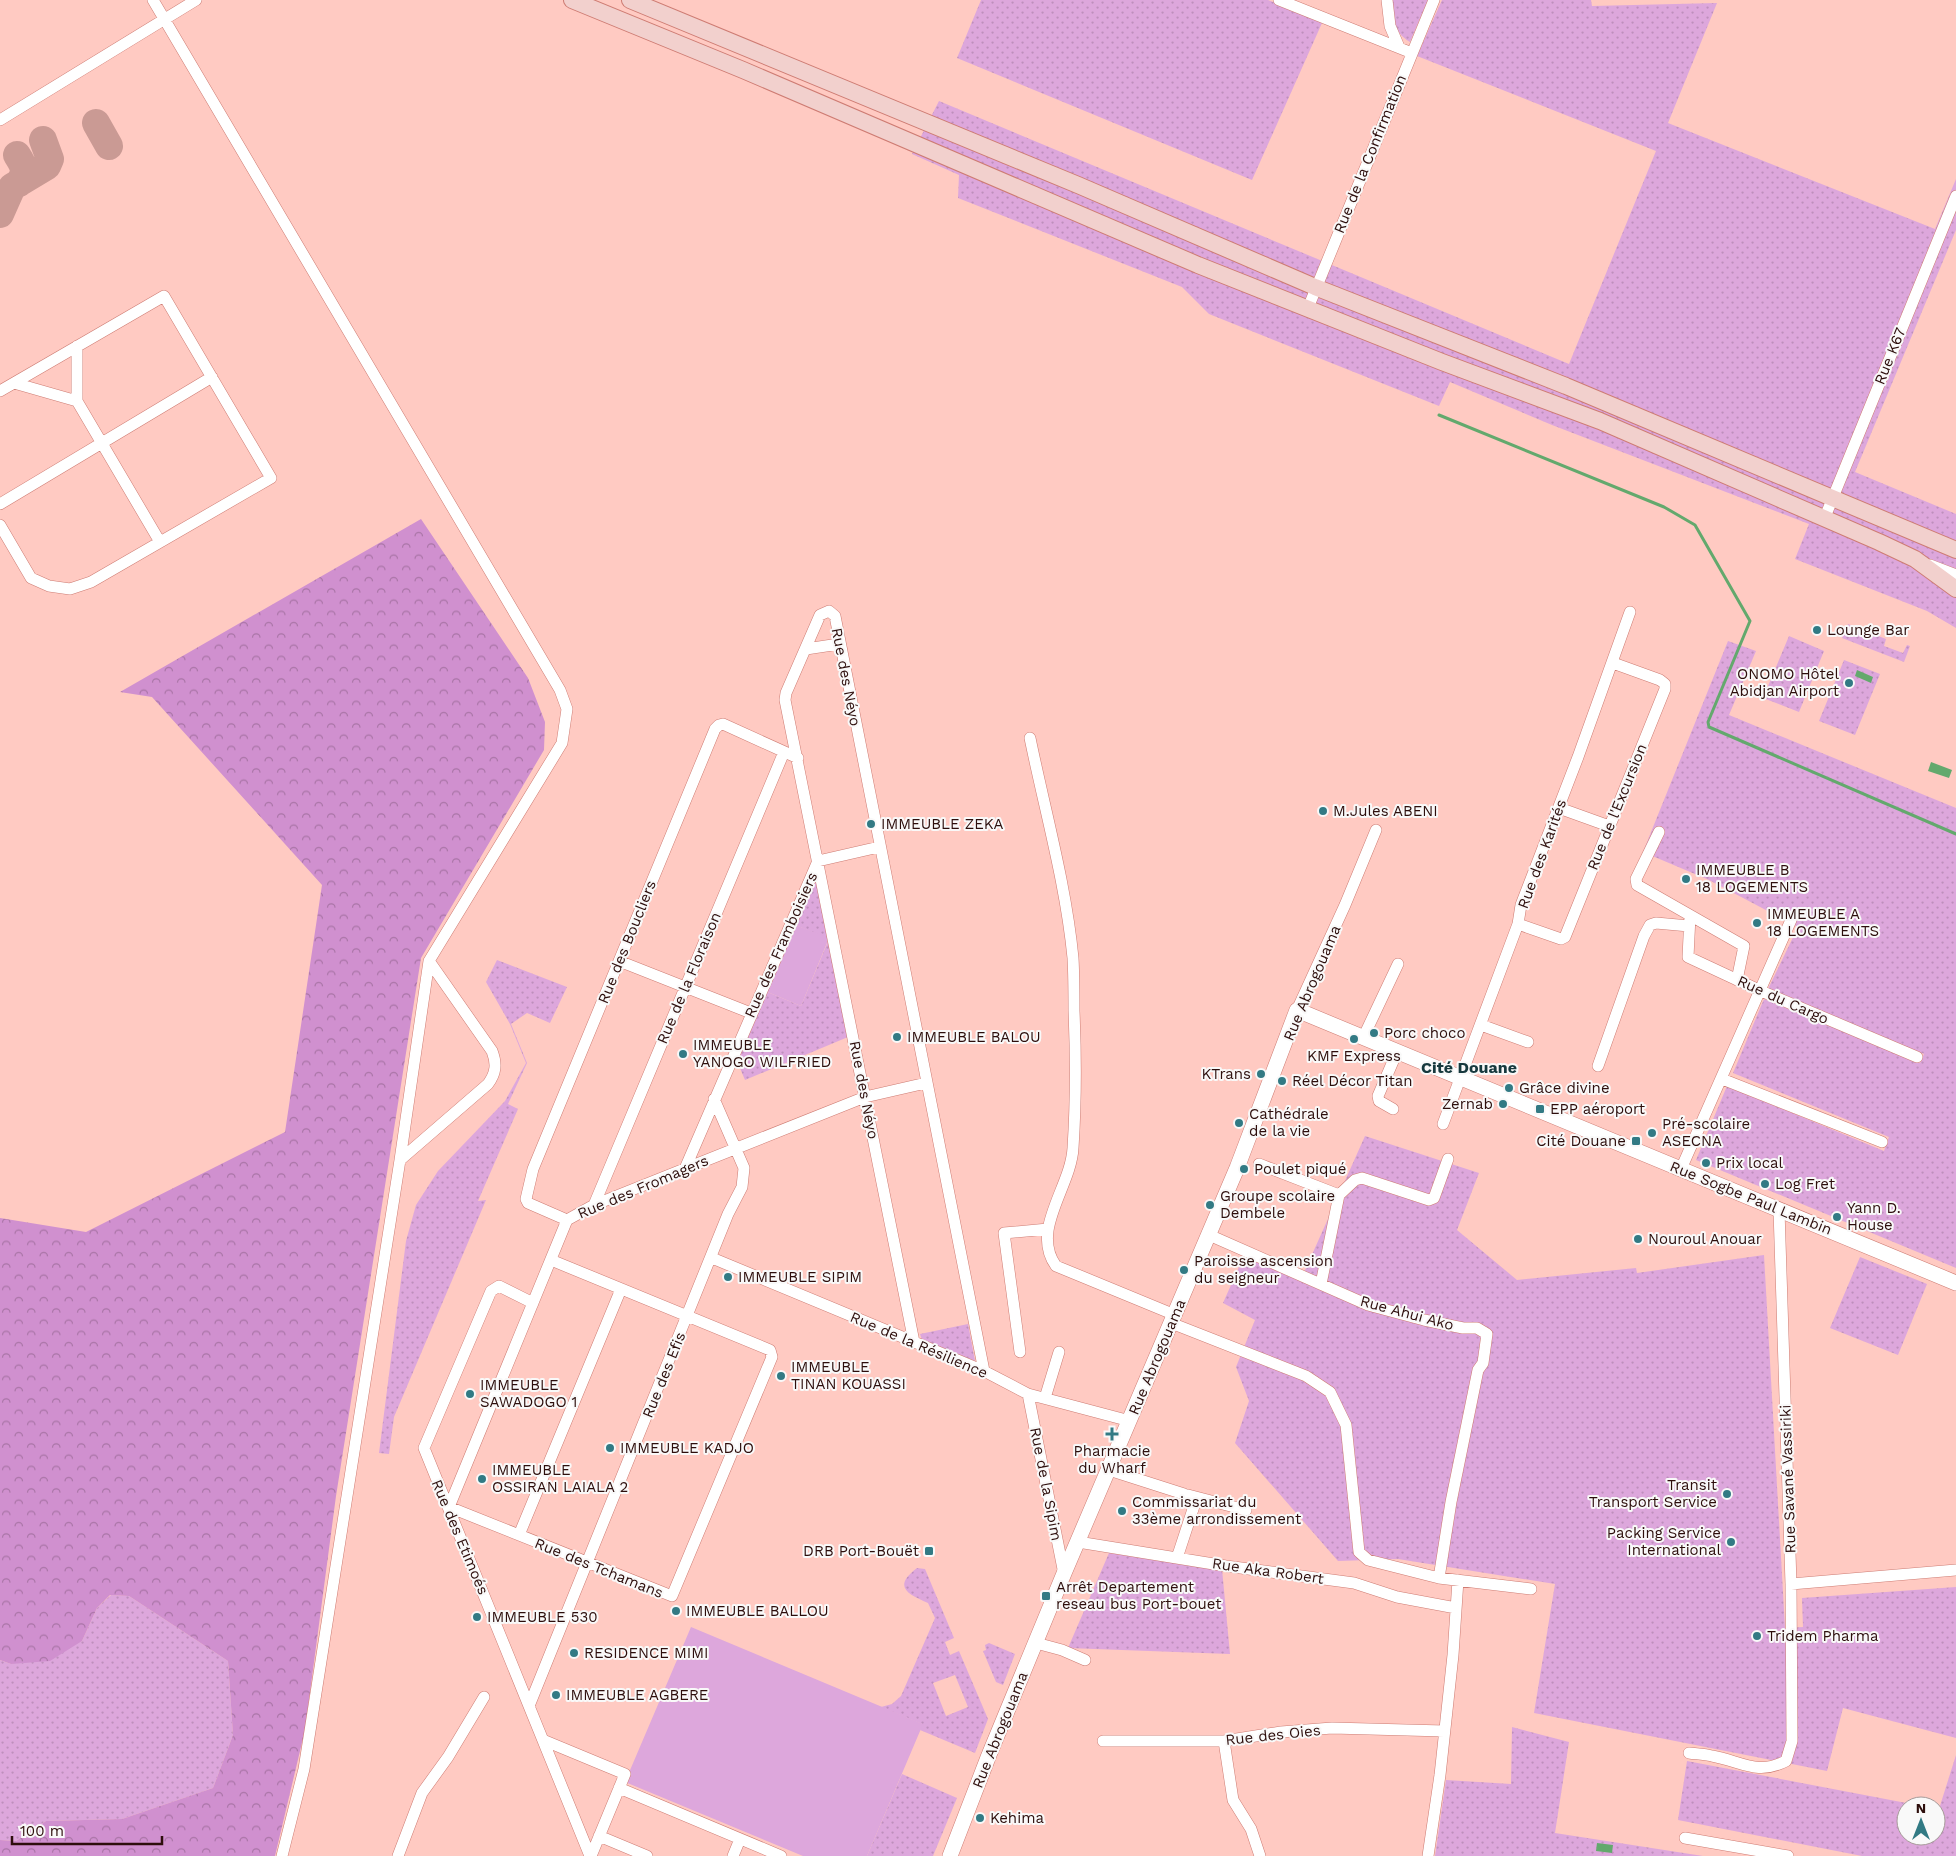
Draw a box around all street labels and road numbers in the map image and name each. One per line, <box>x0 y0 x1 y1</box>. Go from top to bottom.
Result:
street label: Rue de la Confirmation <box>1330 72 1410 236</box>
street label: Rue K67 <box>1870 325 1910 387</box>
street label: Rue des Néyo <box>828 626 864 728</box>
street label: Rue de l'Excursion <box>1583 741 1651 873</box>
street label: Rue des Karités <box>1514 797 1570 911</box>
street label: Rue des Framboisiers <box>741 869 821 1021</box>
street label: Rue des Boucliers <box>594 878 660 1006</box>
street label: Rue de la Floraison <box>653 910 725 1046</box>
street label: Rue Abrogouama <box>1280 922 1345 1044</box>
street label: Rue du Cargo <box>1735 972 1831 1028</box>
street label: Rue des Néyo <box>846 1039 882 1141</box>
street label: Rue des Fromagers <box>575 1151 711 1223</box>
street label: Rue Sogbe Paul Lambin <box>1667 1157 1835 1239</box>
street label: Rue Ahui Ako <box>1358 1292 1456 1334</box>
street label: Rue Abrogouama <box>1125 1296 1190 1418</box>
street label: Rue de la Résilience <box>847 1308 991 1382</box>
street label: Rue des Efis <box>639 1329 689 1421</box>
street label: Rue Savané Vassiriki <box>1776 1404 1800 1554</box>
street label: Rue de la Sipim <box>1026 1426 1066 1542</box>
street label: Rue des Etimoés <box>428 1477 492 1597</box>
street label: Rue des Tchamans <box>532 1534 666 1602</box>
street label: Rue Aka Robert <box>1211 1554 1326 1588</box>
street label: Rue Abrogouama <box>968 1669 1032 1791</box>
street label: Rue des Oies <box>1225 1721 1322 1749</box>

